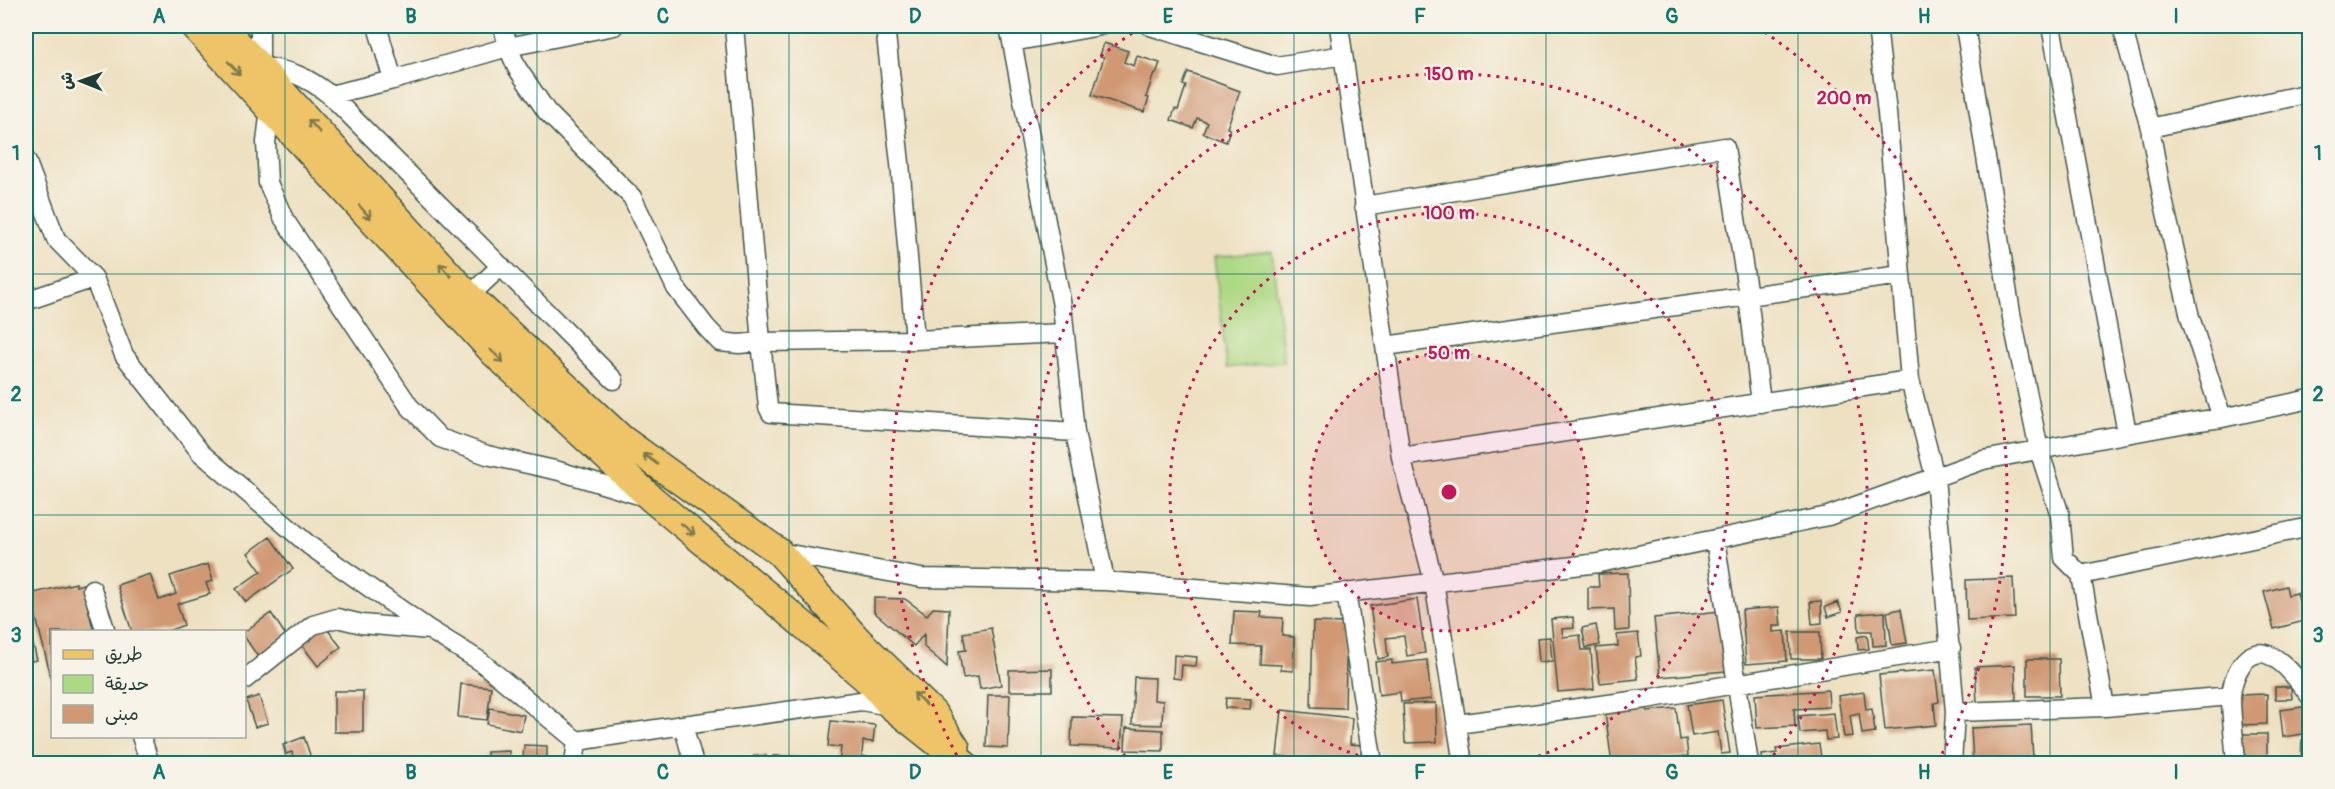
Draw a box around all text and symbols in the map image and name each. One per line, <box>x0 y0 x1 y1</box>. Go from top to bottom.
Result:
text: A <box>153 4 166 29</box>
text: B <box>405 4 417 29</box>
text: C <box>657 4 669 29</box>
text: D <box>909 4 922 29</box>
text: E <box>1163 4 1174 29</box>
text: F <box>1414 4 1426 29</box>
text: G <box>1665 4 1679 29</box>
text: H <box>1918 4 1931 29</box>
text: I <box>2173 4 2179 29</box>
north arrow <box>51 51 111 111</box>
one-way arrow <box>226 61 241 76</box>
text: 150 m <box>1425 63 1474 86</box>
text: ش <box>57 72 77 90</box>
text: 200 m <box>1817 87 1871 110</box>
one-way arrow <box>307 118 321 133</box>
text: 1 <box>12 141 20 166</box>
text: 1 <box>2314 141 2322 166</box>
text: 100 m <box>1423 202 1475 225</box>
one-way arrow <box>358 205 372 220</box>
one-way arrow <box>438 263 452 278</box>
text: 50 m <box>1428 342 1470 365</box>
one-way arrow <box>490 348 505 363</box>
text: 2 <box>10 382 22 407</box>
text: 2 <box>2312 382 2324 407</box>
one-way arrow <box>643 453 659 465</box>
centre of rings <box>1439 482 1459 502</box>
one-way arrow <box>680 522 695 536</box>
text: 3 <box>10 623 22 648</box>
text: 3 <box>2312 623 2324 648</box>
legend <box>51 630 246 738</box>
text: طريق <box>105 643 143 666</box>
text: حديقة <box>105 673 149 696</box>
one-way arrow <box>913 692 927 707</box>
text: مبنى <box>105 703 139 726</box>
text: A <box>153 760 166 785</box>
text: B <box>405 760 417 785</box>
text: C <box>657 760 669 785</box>
text: D <box>909 760 922 785</box>
text: E <box>1163 760 1174 785</box>
text: F <box>1414 760 1426 785</box>
text: G <box>1665 760 1679 785</box>
text: H <box>1918 760 1931 785</box>
text: I <box>2173 760 2179 785</box>

